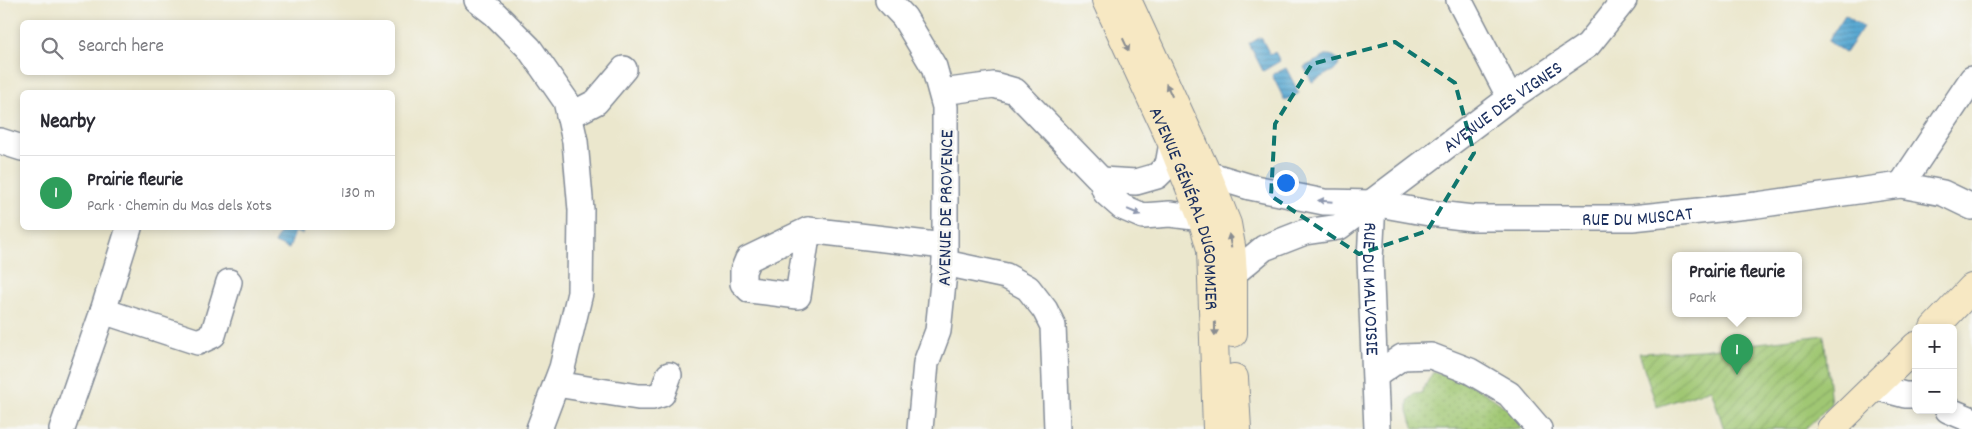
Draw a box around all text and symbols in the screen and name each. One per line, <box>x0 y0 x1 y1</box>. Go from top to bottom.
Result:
search box <box>20 20 395 75</box>
icon: search <box>38 34 66 62</box>
text: Search here <box>78 34 164 61</box>
one-way arrow <box>1121 37 1130 52</box>
street label: AVENUE DES VIGNES <box>1438 56 1569 161</box>
one-way arrow <box>1165 83 1173 97</box>
street label: AVENUE GÉNÉRAL DUGOMMIER <box>1140 103 1223 311</box>
text: Nearby <box>40 108 95 138</box>
street label: AVENUE DE PROVENCE <box>933 129 962 286</box>
text: Prairie fleurie <box>87 168 183 195</box>
your location <box>1273 170 1299 196</box>
text: 1 <box>54 182 58 205</box>
text: 130 m <box>341 182 375 205</box>
text: Park · Chemin du Mas dels Xots <box>87 195 272 218</box>
one-way arrow <box>1316 197 1332 205</box>
street label: RUE DU MUSCAT <box>1582 202 1695 235</box>
one-way arrow <box>1127 209 1142 216</box>
street label: RUE DU MALVOISIE <box>1353 222 1384 356</box>
one-way arrow <box>1225 232 1233 248</box>
popup <box>1672 252 1802 317</box>
text: Prairie fleurie <box>1689 260 1785 287</box>
text: Park <box>1689 287 1716 310</box>
one-way arrow <box>1211 322 1219 338</box>
map controls <box>1912 324 1957 414</box>
button: + <box>1912 324 1957 369</box>
pin: 1 <box>1721 334 1753 375</box>
button: − <box>1912 369 1957 414</box>

